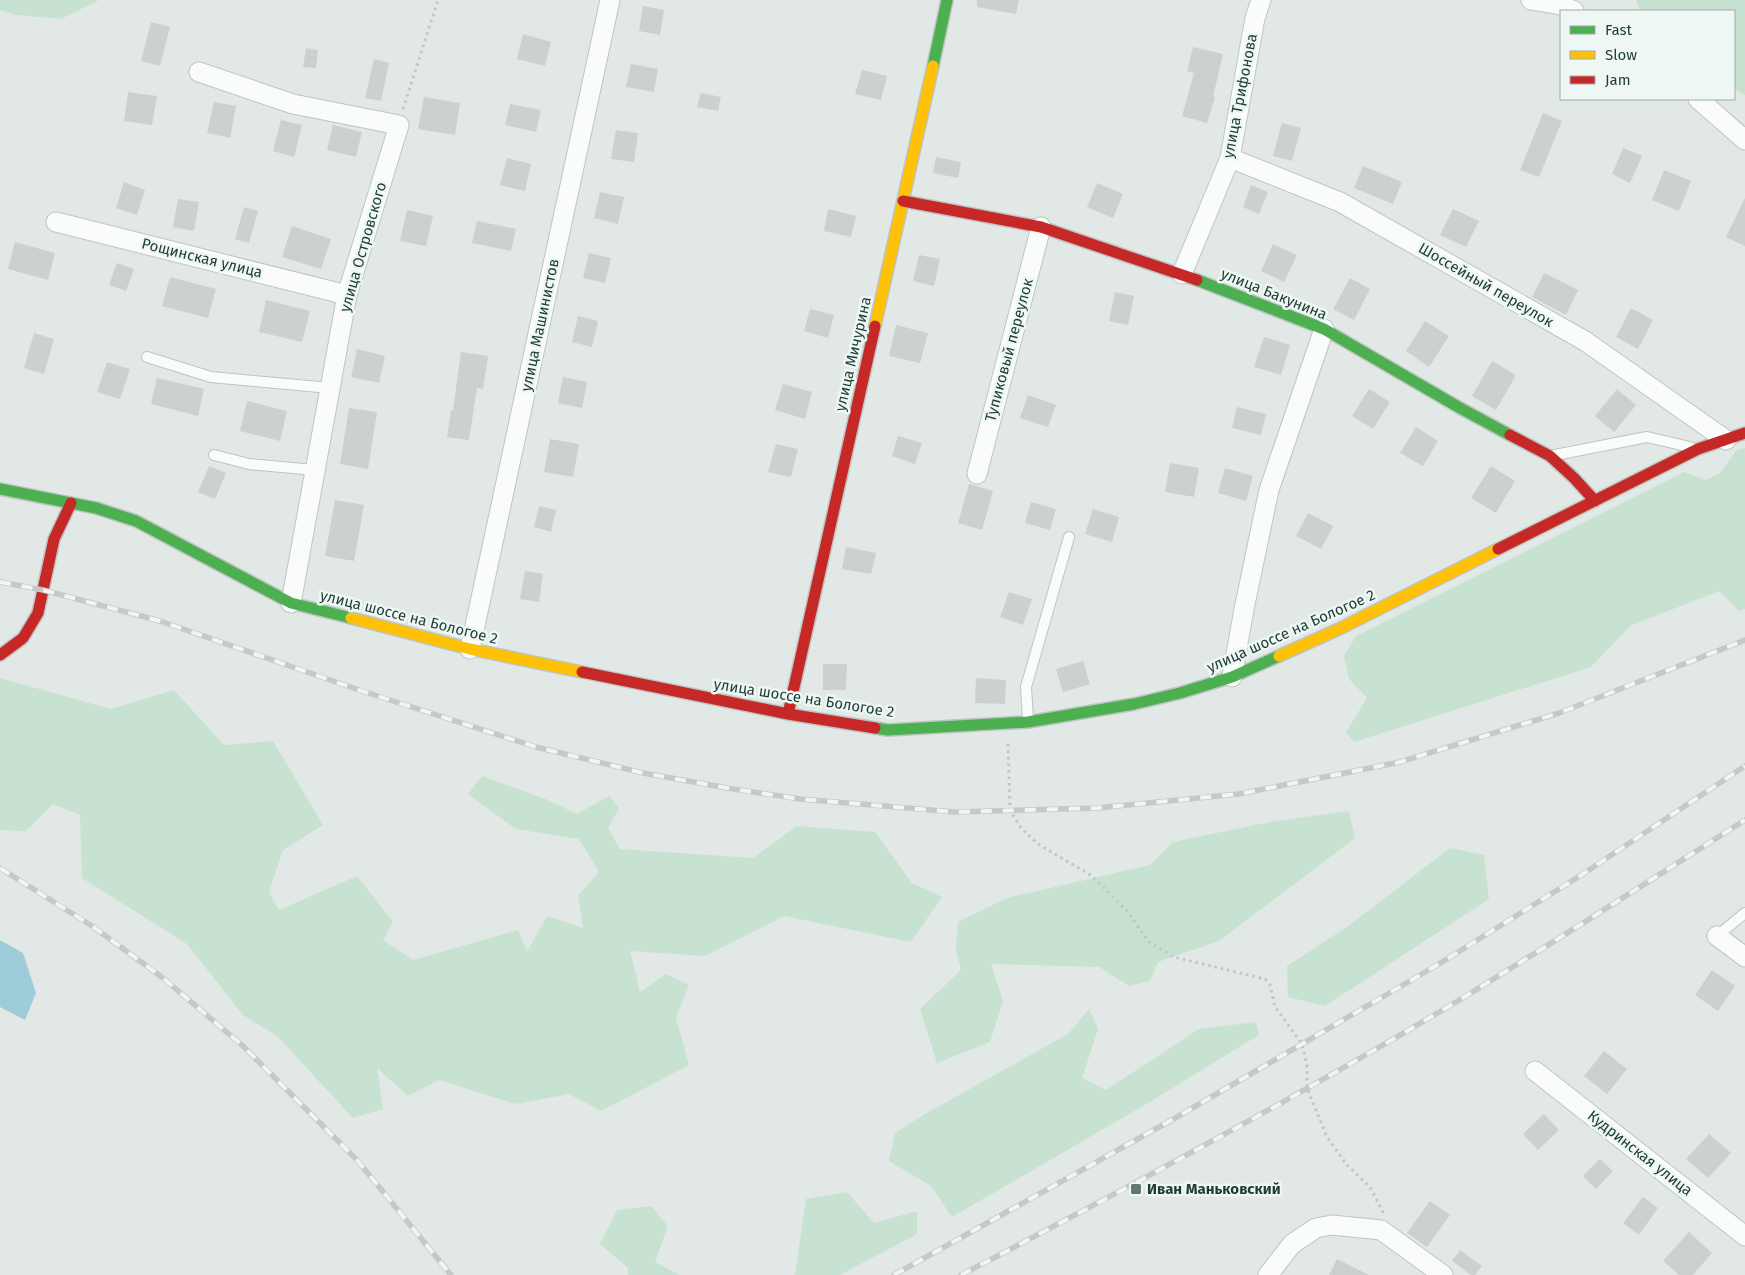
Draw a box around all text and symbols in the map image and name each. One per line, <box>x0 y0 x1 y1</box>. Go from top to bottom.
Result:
legend <box>1560 10 1735 100</box>
text: Fast <box>1605 21 1632 39</box>
street label: улица Трифонова <box>1219 32 1261 160</box>
text: Slow <box>1605 46 1637 64</box>
text: Jam <box>1605 71 1631 89</box>
street label: улица Островского <box>336 180 390 314</box>
street label: Рощинская улица <box>140 234 264 282</box>
street label: Шоссейный переулок <box>1415 239 1557 331</box>
street label: улица Машинистов <box>517 257 563 393</box>
street label: улица Бакунина <box>1218 265 1330 323</box>
street label: Тупиковый переулок <box>981 276 1037 424</box>
street label: улица Мичурина <box>831 295 875 413</box>
street label: улица шоссе на Бологое 2 <box>318 586 500 648</box>
street label: улица шоссе на Бологое 2 <box>1204 586 1378 676</box>
street label: улица шоссе на Бологое 2 <box>712 675 896 721</box>
street label: Кудринская улица <box>1584 1107 1696 1199</box>
place label: Иван Маньковский <box>1147 1180 1281 1198</box>
marker: Иван Маньковский <box>1129 1182 1143 1196</box>

